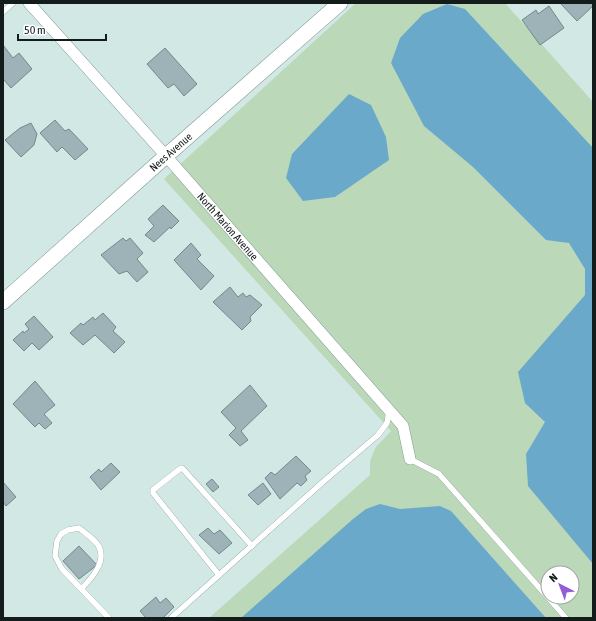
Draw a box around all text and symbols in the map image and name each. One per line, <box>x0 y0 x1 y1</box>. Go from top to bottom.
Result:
scale bar <box>18 16 106 42</box>
text: 50 m <box>24 23 46 37</box>
street label: Nees Avenue <box>147 130 194 174</box>
street label: North Marion Avenue <box>195 190 261 263</box>
north arrow <box>540 565 580 605</box>
text: N <box>547 571 560 584</box>

